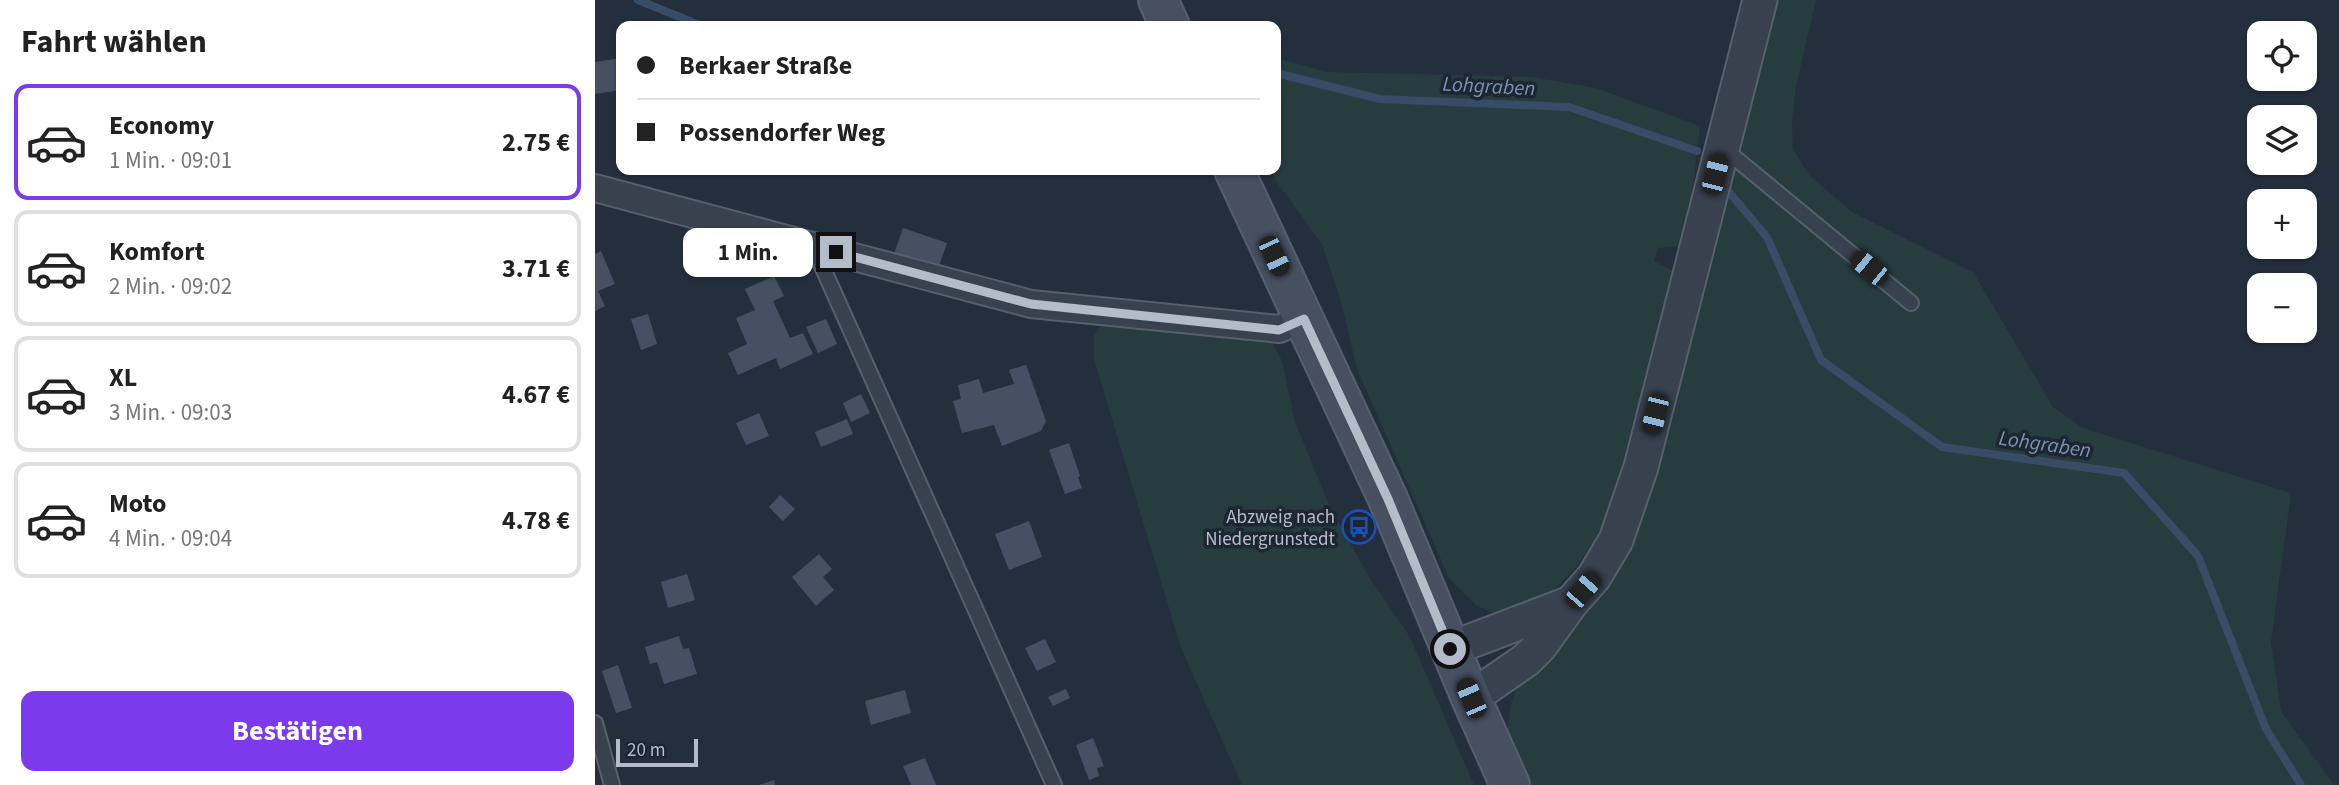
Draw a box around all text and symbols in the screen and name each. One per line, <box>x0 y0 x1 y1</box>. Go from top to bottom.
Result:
text: Fahrt wählen <box>21 19 207 65</box>
map controls <box>2247 21 2317 343</box>
button: locate <box>2247 21 2317 91</box>
text: Berkaer Straße <box>679 47 852 84</box>
water label: Lohgraben <box>1442 69 1536 103</box>
button: layers <box>2247 105 2317 175</box>
text: Economy <box>109 107 214 144</box>
icon: car <box>25 111 88 174</box>
text: Possendorfer Weg <box>679 114 885 151</box>
text: 2.75 € <box>502 124 570 161</box>
text: 1 Min. · 09:01 <box>109 144 232 177</box>
car <box>1700 151 1731 197</box>
button: + <box>2247 189 2317 259</box>
callout: 1 Min. <box>682 228 811 276</box>
text: Komfort <box>109 233 205 270</box>
car <box>1256 233 1293 279</box>
text: 1 Min. <box>718 236 778 269</box>
route end <box>820 236 852 268</box>
icon: car <box>25 237 88 300</box>
car <box>1847 247 1892 289</box>
text: 3.71 € <box>502 250 570 287</box>
text: 2 Min. · 09:02 <box>109 270 232 303</box>
button: − <box>2247 273 2317 343</box>
text: XL <box>109 359 137 396</box>
icon: car <box>25 363 88 426</box>
text: 4.67 € <box>502 376 570 413</box>
car <box>1640 391 1671 437</box>
text: 3 Min. · 09:03 <box>109 396 232 429</box>
water label: Lohgraben <box>1997 423 2093 465</box>
text: Moto <box>109 485 166 522</box>
icon: car <box>25 489 88 552</box>
text: 4.78 € <box>502 502 570 539</box>
place label: Abzweig nach Niedergrunstedt <box>1205 504 1336 553</box>
bus stop icon: Abzweig nach Niedergrunstedt <box>1340 508 1378 546</box>
text: 4 Min. · 09:04 <box>109 522 232 555</box>
car <box>1562 567 1605 613</box>
route start <box>1434 633 1466 665</box>
car <box>1454 675 1489 721</box>
button: Bestätigen <box>21 691 574 771</box>
scale bar <box>616 736 698 768</box>
text: 20 m <box>627 737 665 764</box>

